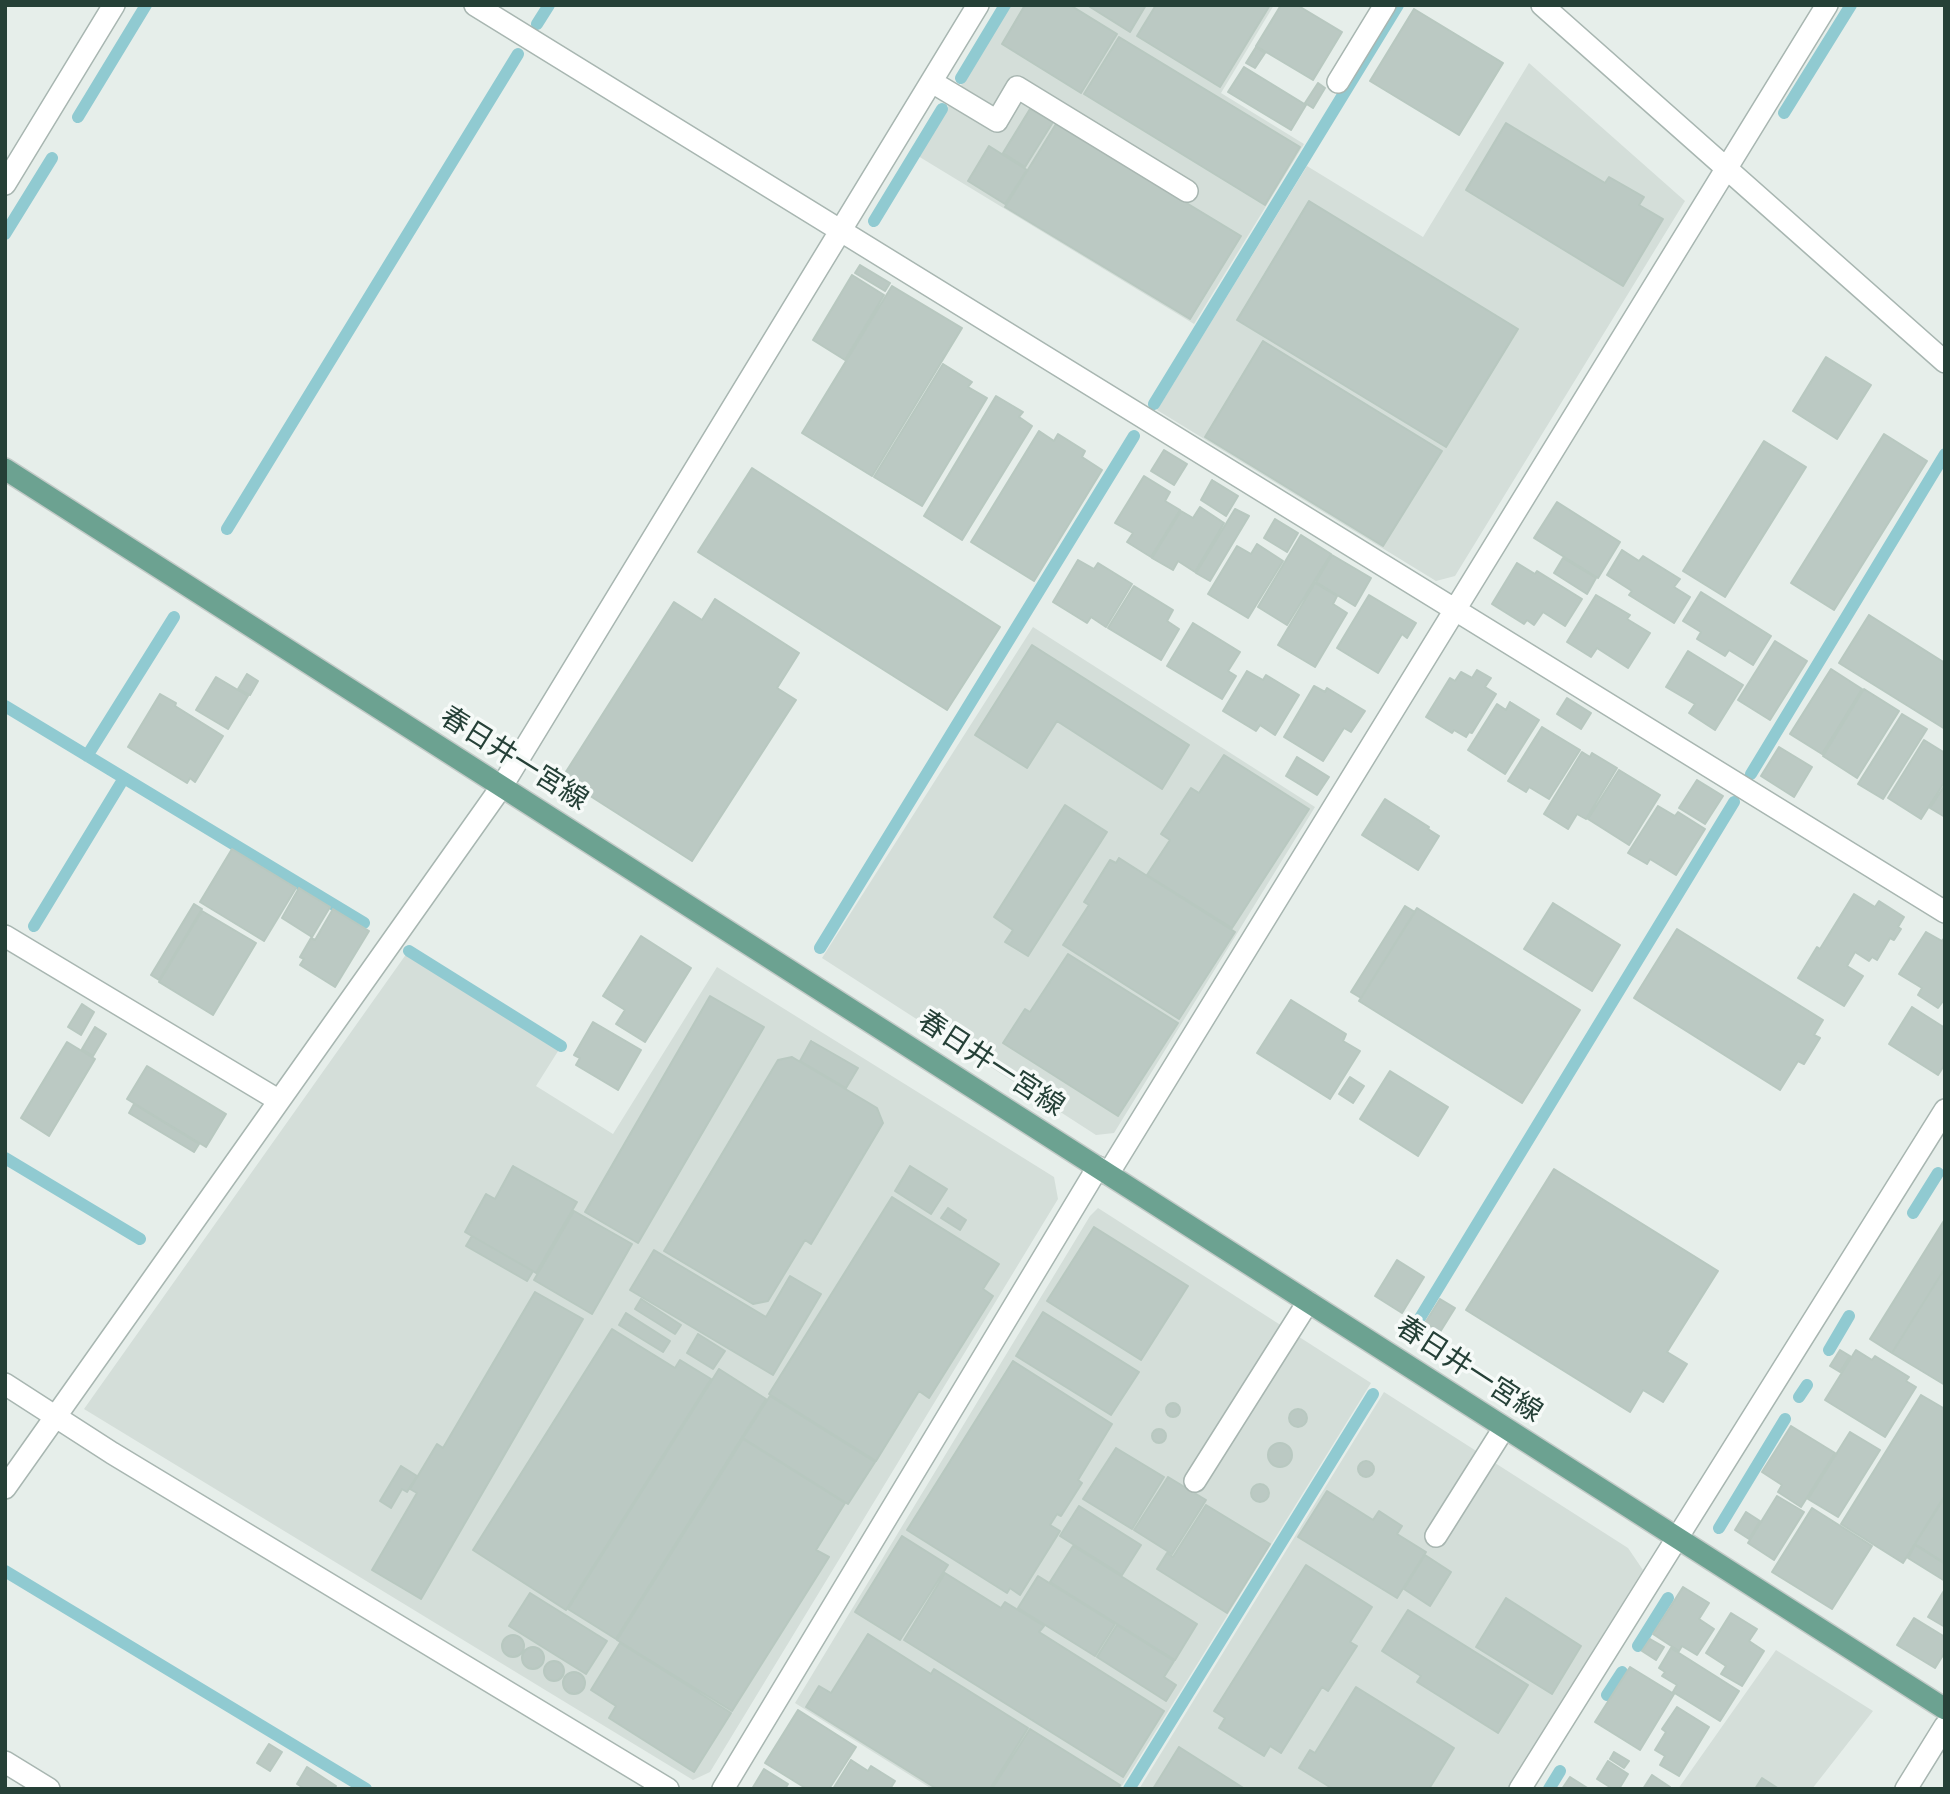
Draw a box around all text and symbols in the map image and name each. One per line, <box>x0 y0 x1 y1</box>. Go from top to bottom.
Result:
street label: 春日井一宮線 <box>433 701 593 819</box>
street label: 春日井一宮線 <box>910 1005 1070 1125</box>
street label: 春日井一宮線 <box>1388 1311 1548 1431</box>

